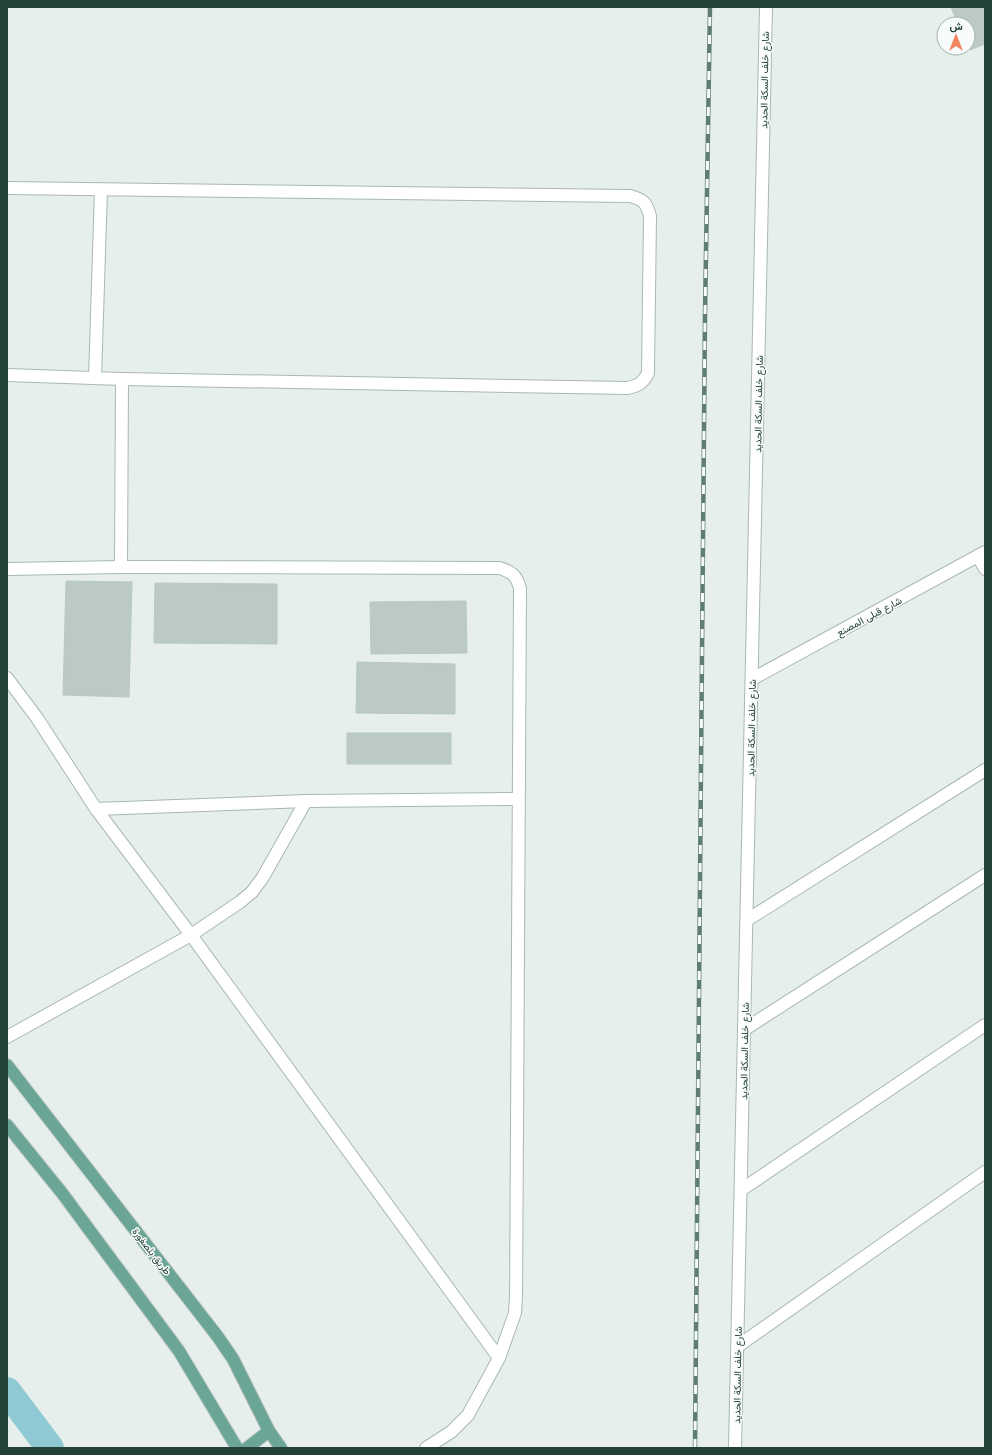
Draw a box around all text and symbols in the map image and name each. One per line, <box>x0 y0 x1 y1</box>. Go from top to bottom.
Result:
north arrow <box>936 16 976 56</box>
text: ش <box>949 19 963 33</box>
street label: شارع خلف السكة الحديد <box>757 31 772 129</box>
street label: شارع خلف السكة الحديد <box>751 355 766 453</box>
street label: شارع قبلى المصنع <box>834 594 904 639</box>
street label: شارع خلف السكة الحديد <box>744 679 759 777</box>
street label: شارع خلف السكة الحديد <box>737 1002 752 1100</box>
street label: طريق بلصفورة <box>129 1225 174 1278</box>
street label: شارع خلف السكة الحديد <box>730 1326 745 1424</box>

